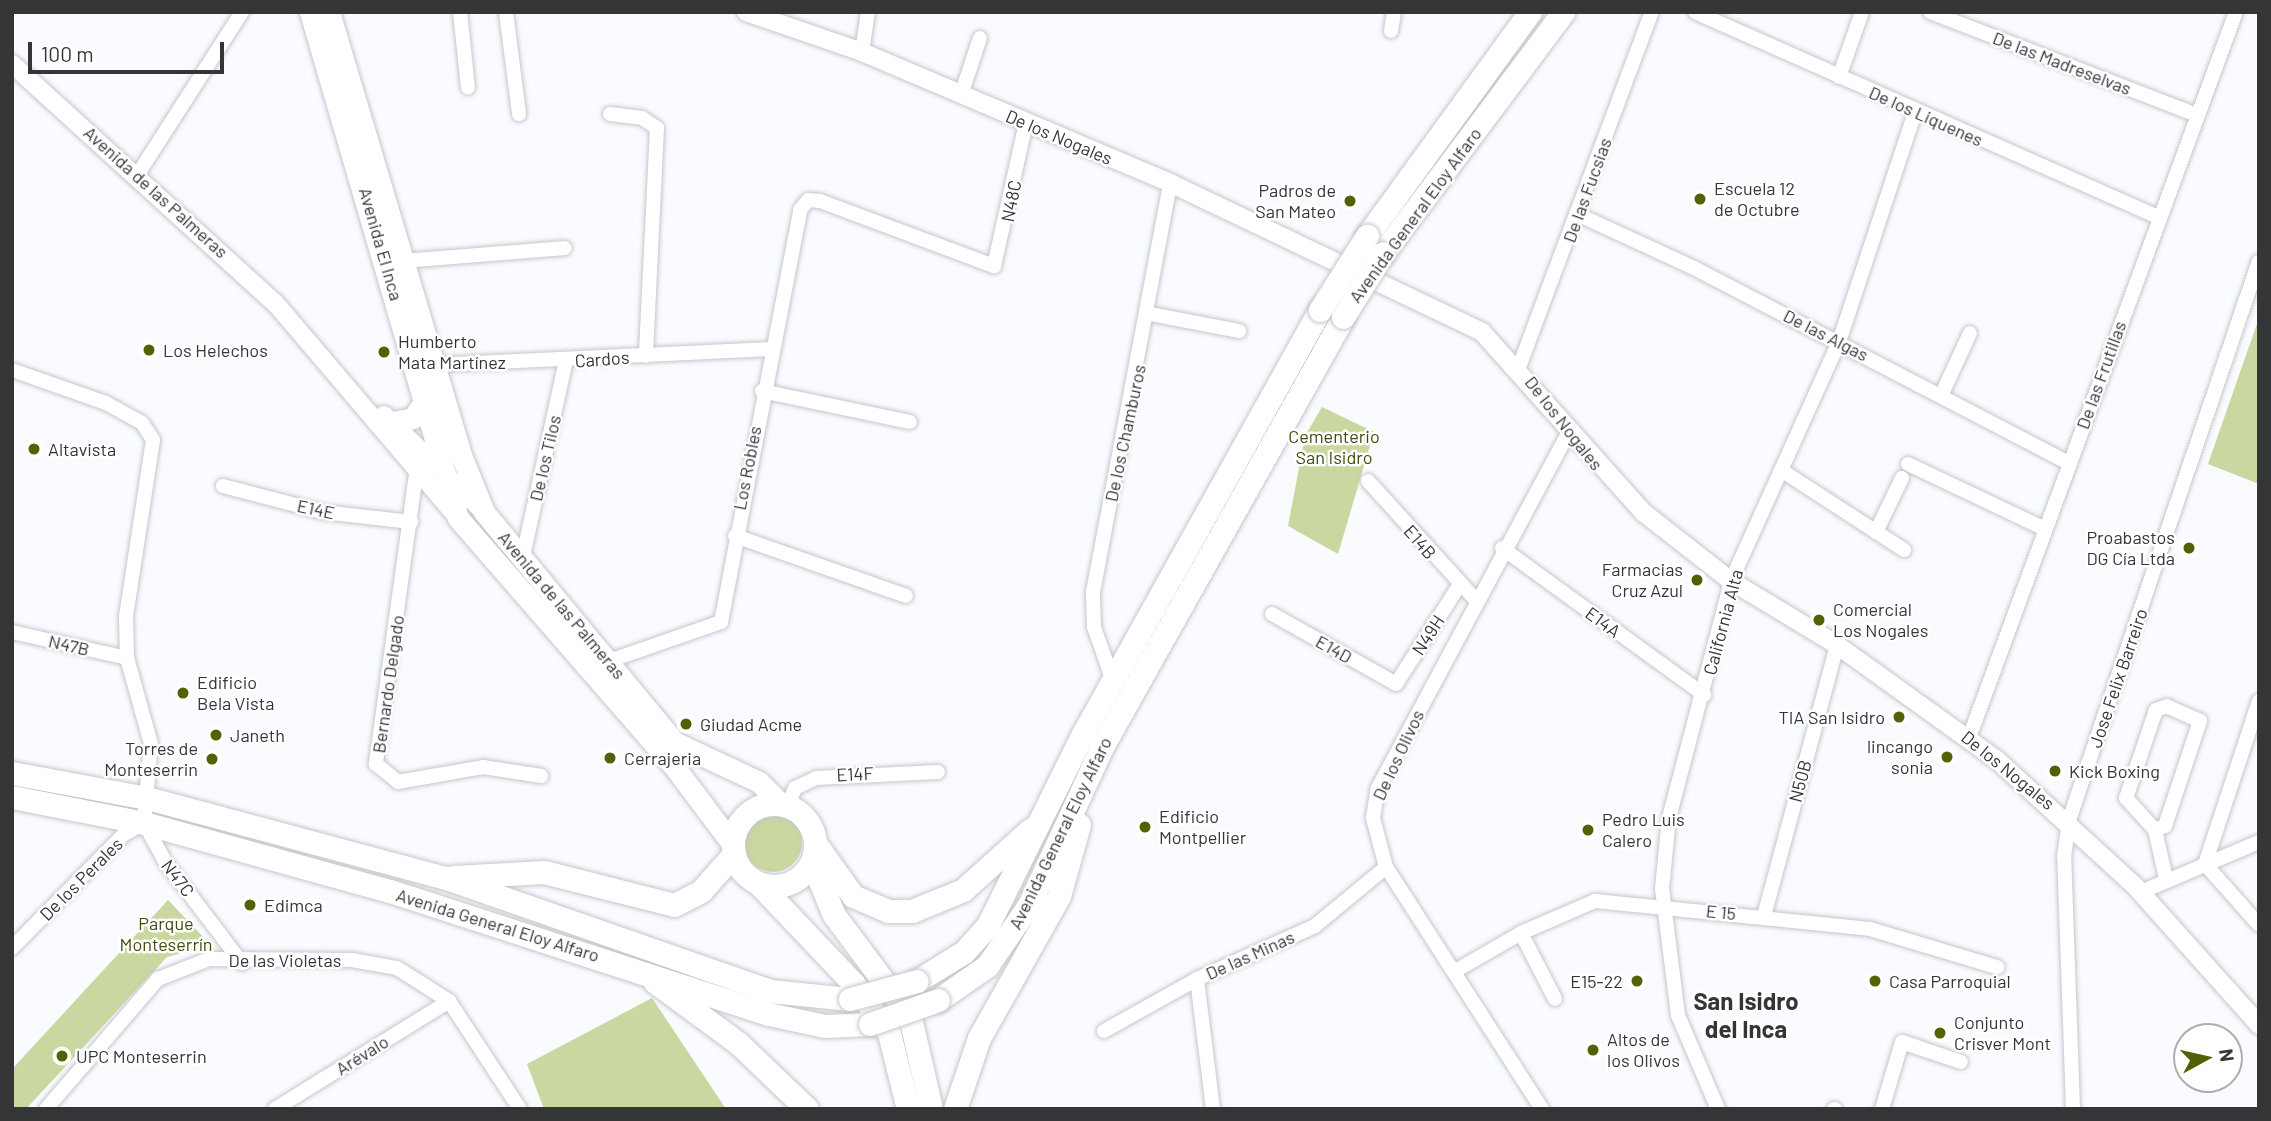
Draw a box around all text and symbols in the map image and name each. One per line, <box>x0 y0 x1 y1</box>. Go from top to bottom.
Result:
street label: De las Madreselvas <box>1990 27 2134 99</box>
scale bar <box>32 28 228 72</box>
text: 100 m <box>41 41 94 66</box>
street label: De los Liquenes <box>1866 81 1986 151</box>
street label: De los Nogales <box>1003 105 1115 169</box>
street label: Avenida de las Palmeras <box>79 122 233 262</box>
street label: Avenida General Eloy Alfaro <box>1344 123 1486 307</box>
street label: De las Fucsias <box>1558 135 1616 245</box>
street label: N48C <box>996 178 1026 224</box>
place label: Escuela 12 de Octubre <box>1714 178 1800 220</box>
place label: Padros de San Mateo <box>1255 180 1336 222</box>
street label: Avenida El Inca <box>355 185 407 303</box>
marker: Escuela 12 de Octubre <box>1692 191 1708 207</box>
marker: Padros de San Mateo <box>1342 193 1358 209</box>
street label: De las Algas <box>1780 304 1872 366</box>
street label: De las Frutillas <box>2071 318 2131 432</box>
place label: Humberto Mata Martínez <box>398 331 506 374</box>
place label: Los Helechos <box>163 339 268 361</box>
marker: Los Helechos <box>141 342 157 358</box>
marker: Humberto Mata Martínez <box>376 344 392 360</box>
street label: Cardos <box>574 346 630 372</box>
street label: De los Chamburos <box>1100 362 1150 504</box>
street label: De los Nogales <box>1521 372 1607 474</box>
street label: De los Tilos <box>525 413 565 503</box>
street label: Los Robles <box>728 424 766 512</box>
park label: Cementerio San Isidro <box>1288 426 1380 468</box>
place label: Altavista <box>48 438 116 460</box>
marker: Altavista <box>26 441 42 457</box>
street label: E14E <box>295 494 337 524</box>
street label: E14B <box>1399 520 1441 564</box>
street label: Avenida de las Palmeras <box>494 527 630 683</box>
place label: Proabastos DG Cía Ltda <box>2086 527 2175 570</box>
marker: Proabastos DG Cía Ltda <box>2181 540 2197 556</box>
place label: Farmacias Cruz Azul <box>1602 559 1683 602</box>
street label: California Alta <box>1699 567 1747 677</box>
marker: Farmacias Cruz Azul <box>1689 572 1705 588</box>
place label: Comercial Los Nogales <box>1833 599 1928 642</box>
street label: E14A <box>1581 602 1625 642</box>
street label: Jose Felix Barreiro <box>2084 606 2152 750</box>
street label: N49H <box>1407 611 1449 659</box>
marker: Comercial Los Nogales <box>1811 612 1827 628</box>
street label: Bernardo Delgado <box>368 613 408 755</box>
street label: N47B <box>46 630 92 660</box>
street label: E14D <box>1312 630 1356 668</box>
place label: Edificio Bela Vista <box>197 672 274 714</box>
marker: Edificio Bela Vista <box>175 685 191 701</box>
street label: De los Olivos <box>1368 706 1428 804</box>
place label: TIA San Isidro <box>1779 706 1885 728</box>
marker: TIA San Isidro <box>1891 709 1907 725</box>
place label: Giudad Acme <box>700 713 802 735</box>
marker: Giudad Acme <box>678 716 694 732</box>
place label: Janeth <box>230 724 285 746</box>
street label: De los Nogales <box>1957 726 2059 814</box>
marker: Janeth <box>208 727 224 743</box>
street label: Avenida General Eloy Alfaro <box>1004 733 1116 933</box>
place label: lincango sonia <box>1867 736 1933 778</box>
place label: Torres de Monteserrin <box>104 738 198 780</box>
place label: Cerrajeria <box>624 747 701 769</box>
marker: lincango sonia <box>1939 749 1955 765</box>
marker: Cerrajeria <box>602 750 618 766</box>
marker: Torres de Monteserrin <box>204 751 220 767</box>
street label: N50B <box>1784 757 1816 805</box>
place label: Kick Boxing <box>2069 760 2160 782</box>
street label: E14F <box>836 762 874 786</box>
marker: Kick Boxing <box>2047 763 2063 779</box>
place label: Edificio Montpellier <box>1159 806 1246 848</box>
place label: Pedro Luis Calero <box>1602 809 1685 852</box>
marker: Edificio Montpellier <box>1137 819 1153 835</box>
marker: Pedro Luis Calero <box>1580 822 1596 838</box>
street label: De los Perales <box>35 833 127 925</box>
street label: N47C <box>157 855 199 901</box>
street label: Avenida General Eloy Alfaro <box>394 884 602 966</box>
place label: Edimca <box>264 894 323 916</box>
marker: Edimca <box>242 897 258 913</box>
street label: E 15 <box>1705 900 1737 924</box>
park label: Parque Monteserrín <box>120 913 212 956</box>
street label: De las Minas <box>1202 926 1298 984</box>
street label: De las Violetas <box>229 949 341 971</box>
place label: E15-22 <box>1570 970 1623 992</box>
place label: Casa Parroquial <box>1889 970 2011 992</box>
marker: E15-22 <box>1629 973 1645 989</box>
marker: Casa Parroquial <box>1867 973 1883 989</box>
district label: San Isidro del Inca <box>1693 987 1799 1043</box>
place label: Conjunto Crisver Mont <box>1954 1012 2051 1054</box>
north arrow <box>2173 1023 2243 1093</box>
marker: Conjunto Crisver Mont <box>1932 1025 1948 1041</box>
place label: Altos de los Olivos <box>1607 1029 1680 1072</box>
street label: Arévalo <box>332 1030 392 1080</box>
marker: Altos de los Olivos <box>1585 1042 1601 1058</box>
place label: UPC Monteserrin <box>76 1045 207 1067</box>
text: N <box>2215 1047 2240 1063</box>
marker: UPC Monteserrin <box>54 1048 70 1064</box>

